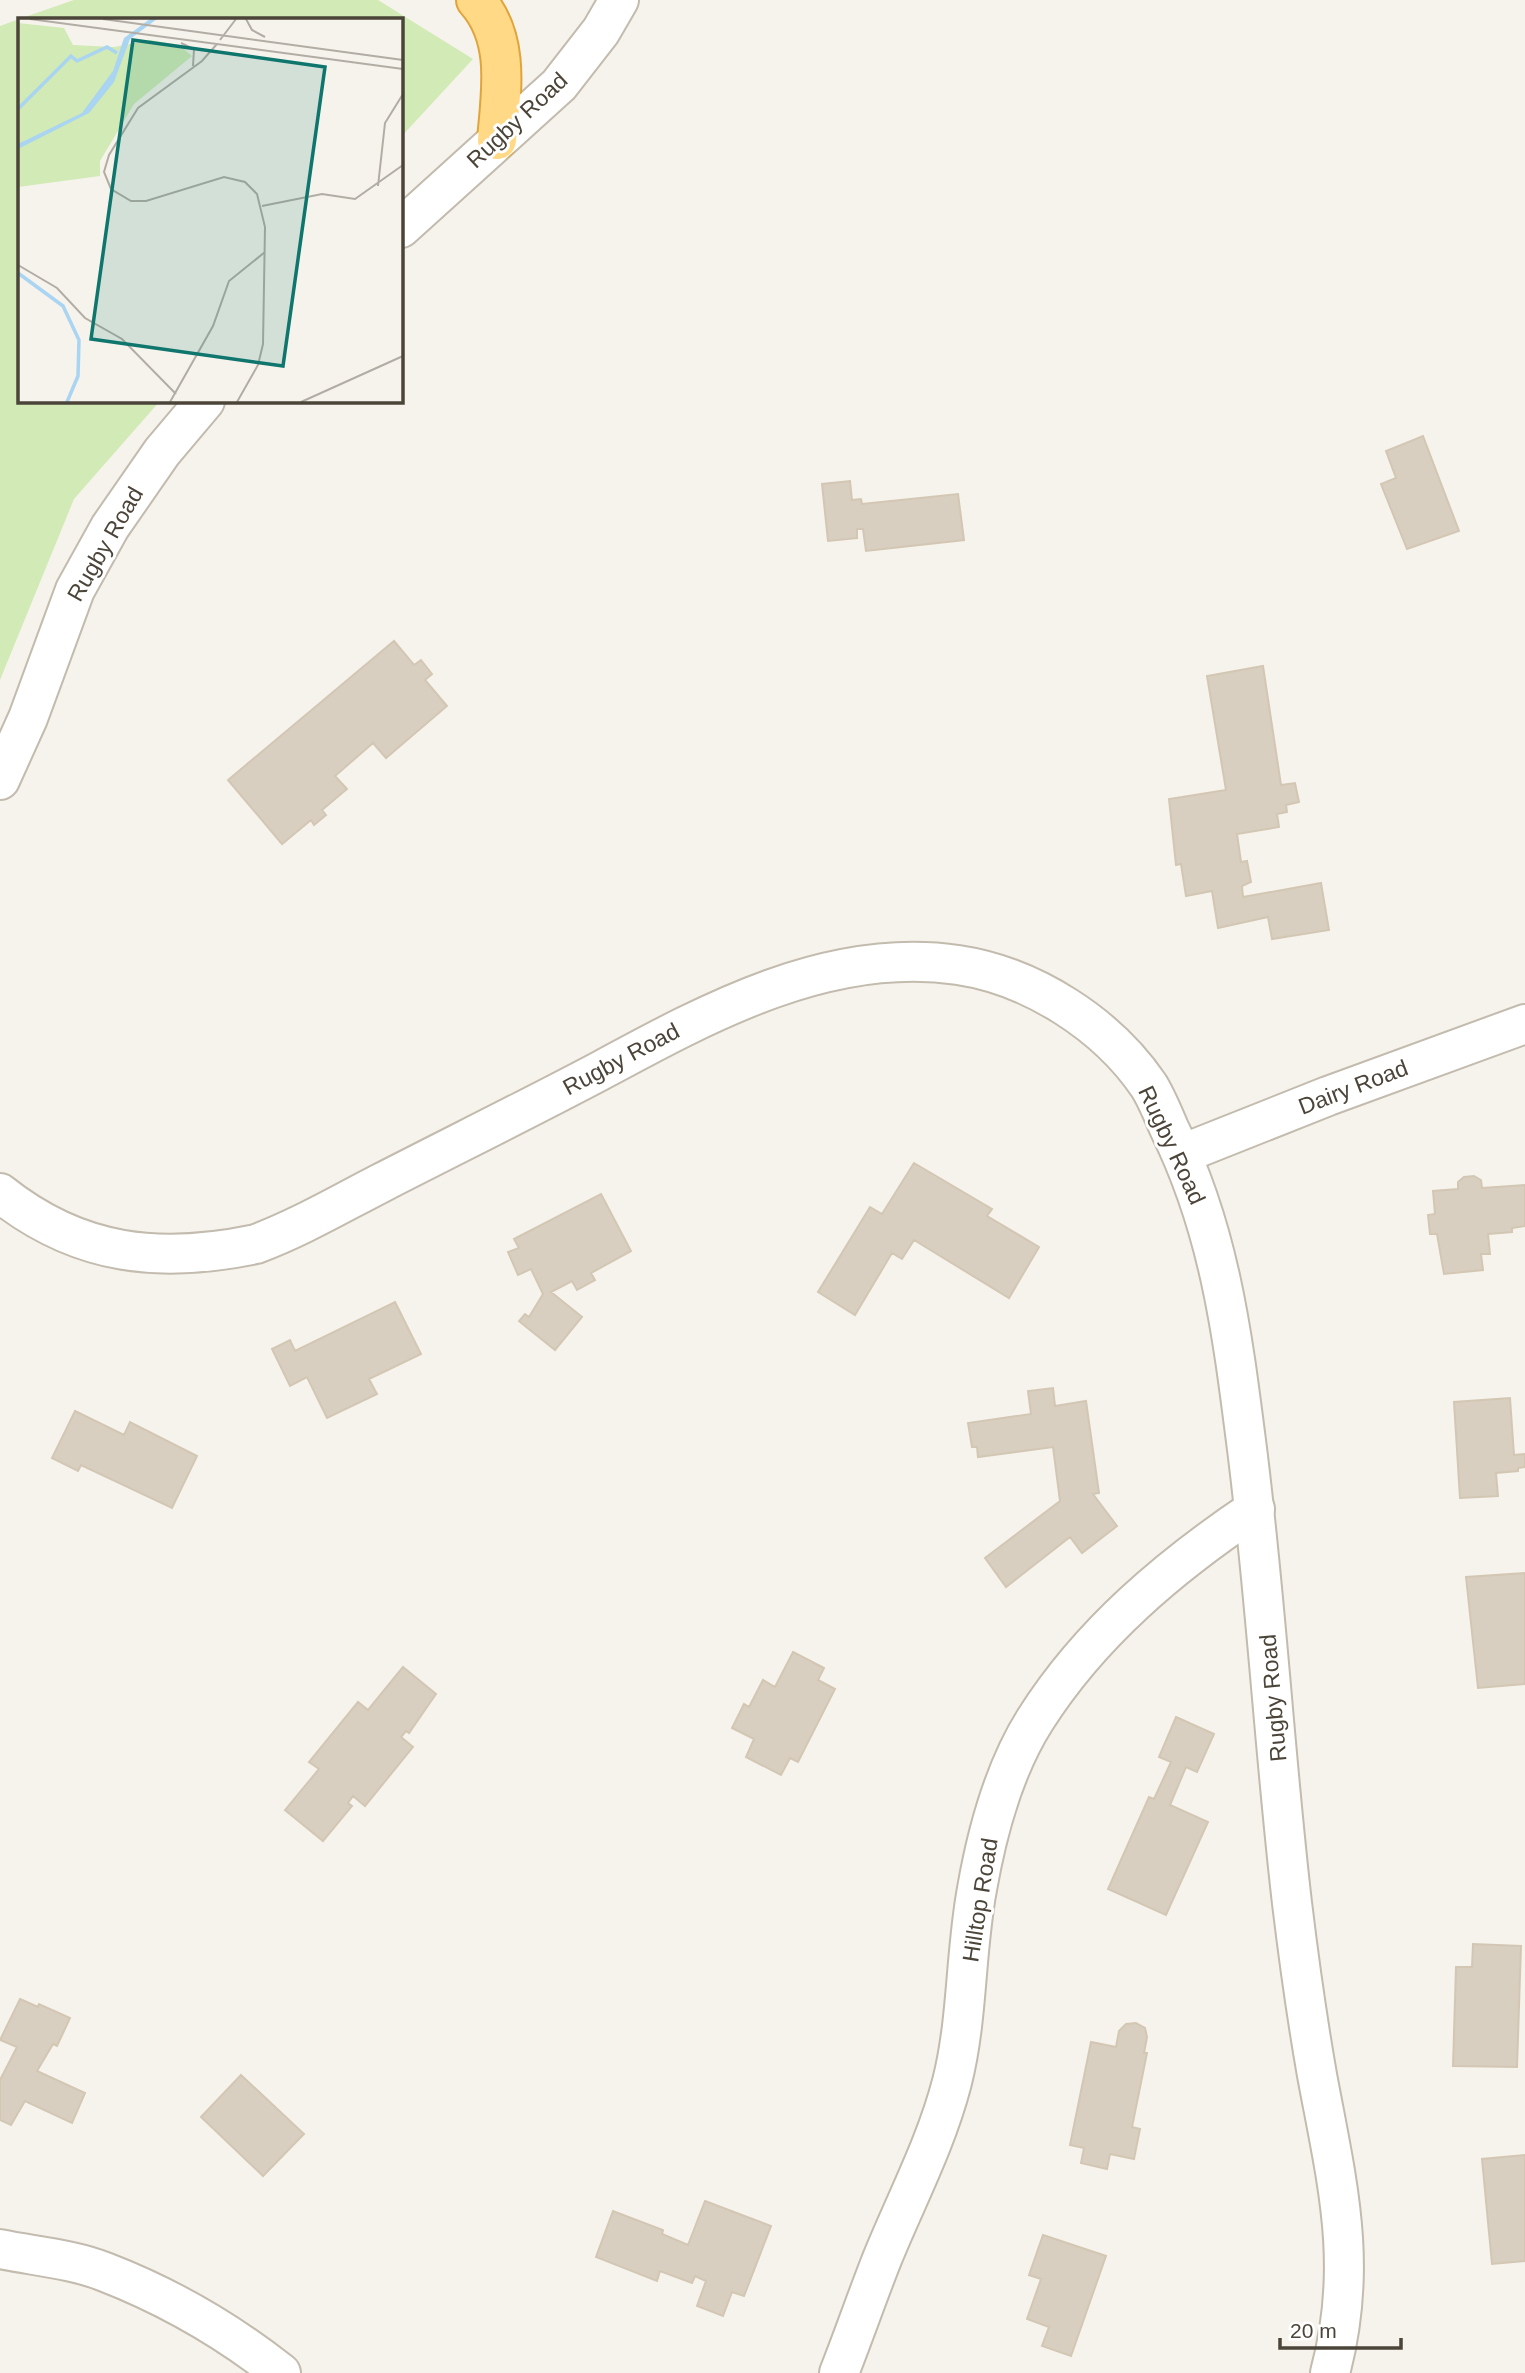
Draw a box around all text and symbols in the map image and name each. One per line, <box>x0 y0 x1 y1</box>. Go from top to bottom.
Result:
inset map <box>18 18 402 402</box>
street label: Rugby Road <box>461 67 573 173</box>
street label: Rugby Road <box>62 482 148 606</box>
street label: Rugby Road <box>558 1018 684 1100</box>
street label: Dairy Road <box>1295 1054 1411 1120</box>
street label: Rugby Road <box>1133 1082 1211 1208</box>
street label: Rugby Road <box>1254 1633 1292 1763</box>
street label: Hilltop Road <box>957 1836 1003 1964</box>
scale bar <box>1280 2306 1401 2350</box>
text: 20 m <box>1290 2319 1337 2342</box>

